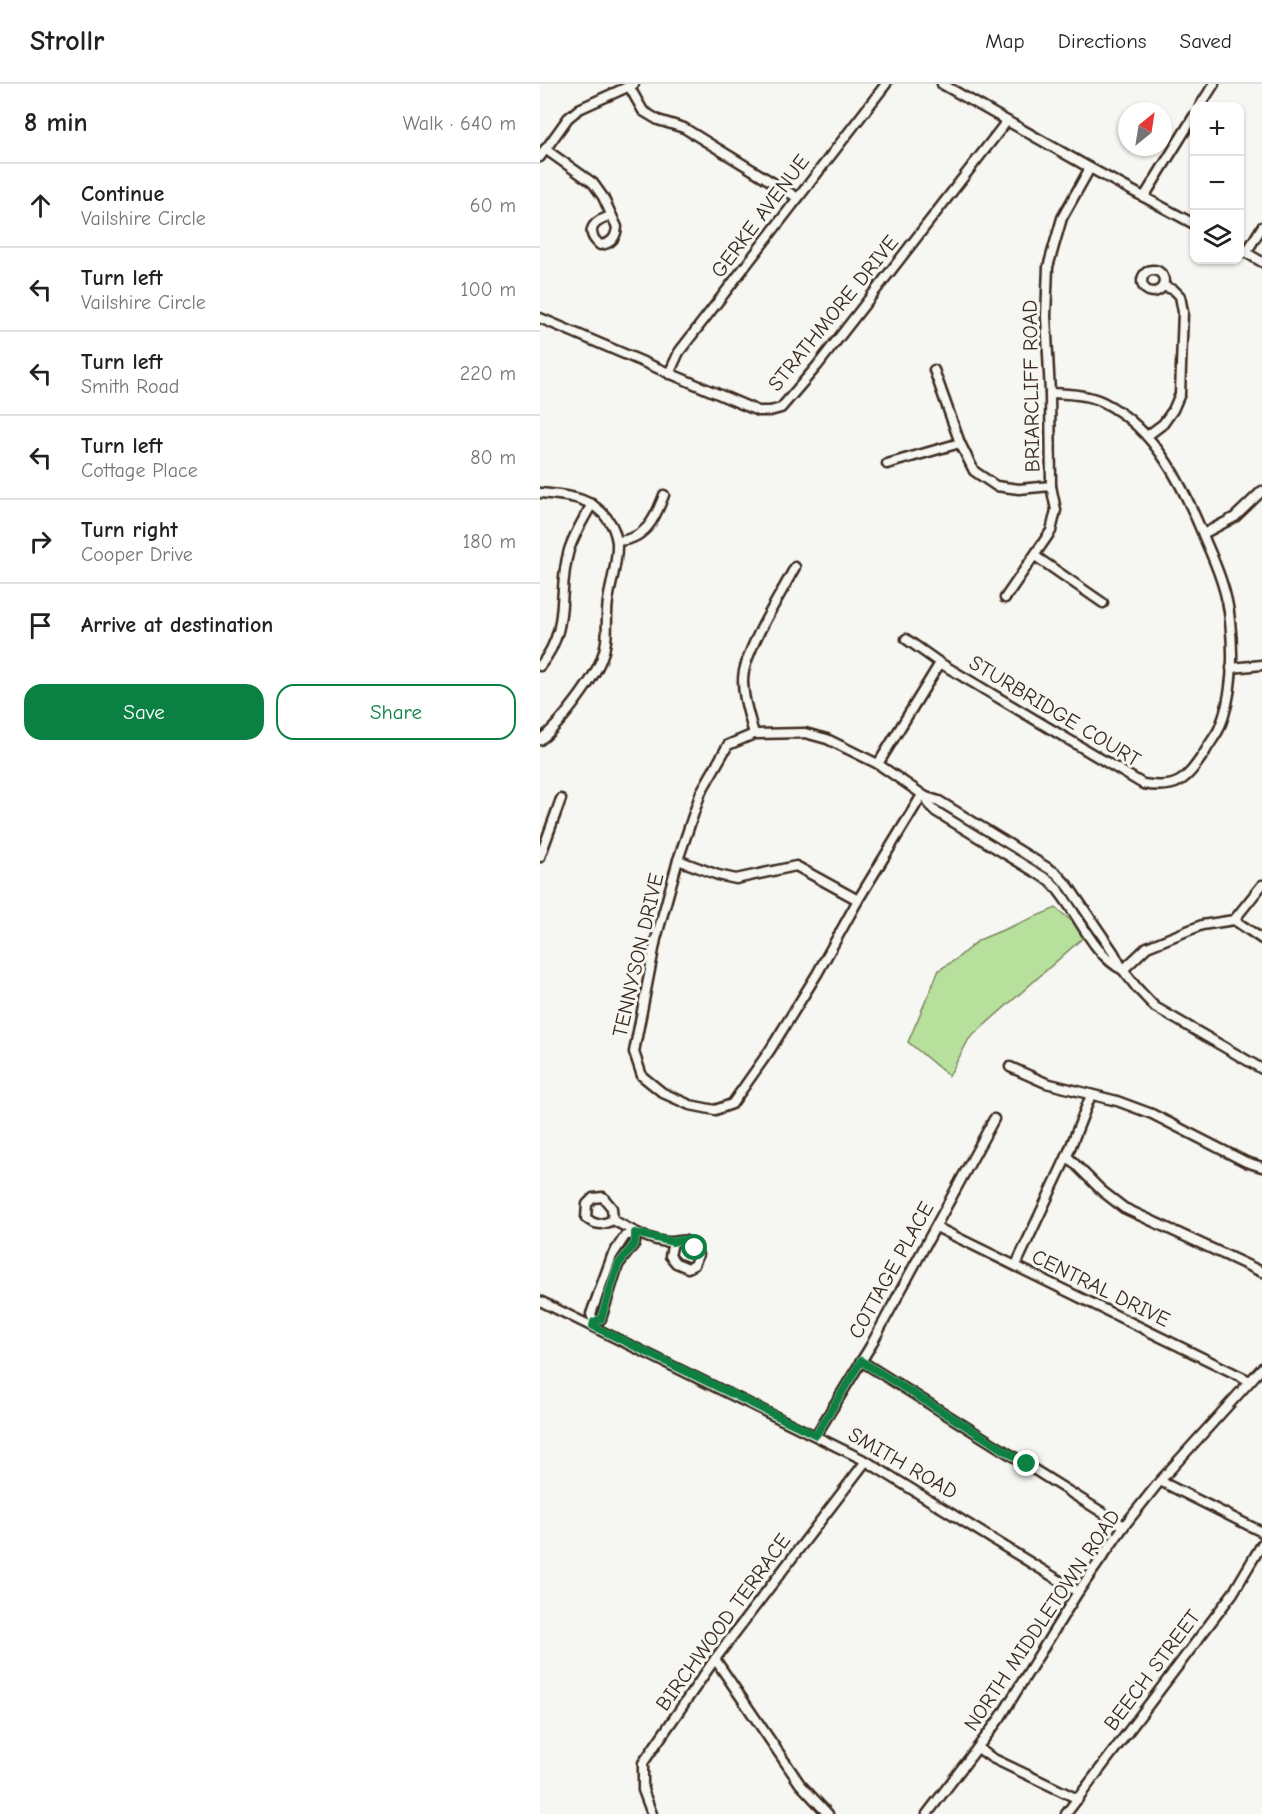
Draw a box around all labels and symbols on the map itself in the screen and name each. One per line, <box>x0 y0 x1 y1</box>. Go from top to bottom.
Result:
north arrow <box>1118 102 1172 156</box>
street label: GERKE AVENUE <box>706 150 814 282</box>
street label: STRATHMORE DRIVE <box>763 230 903 396</box>
street label: BRIARCLIFF ROAD <box>1017 299 1045 473</box>
street label: STURBRIDGE COURT <box>965 650 1145 772</box>
street label: TENNYSON DRIVE <box>607 871 669 1039</box>
street label: COTTAGE PLACE <box>843 1197 939 1343</box>
route start <box>681 1234 707 1260</box>
street label: CENTRAL DRIVE <box>1028 1244 1174 1332</box>
street label: SMITH ROAD <box>844 1422 962 1504</box>
route end <box>1013 1450 1039 1476</box>
street label: NORTH MIDDLETOWN ROAD <box>959 1505 1125 1735</box>
street label: BIRCHWOOD TERRACE <box>651 1529 795 1715</box>
street label: BEECH STREET <box>1099 1605 1205 1735</box>

